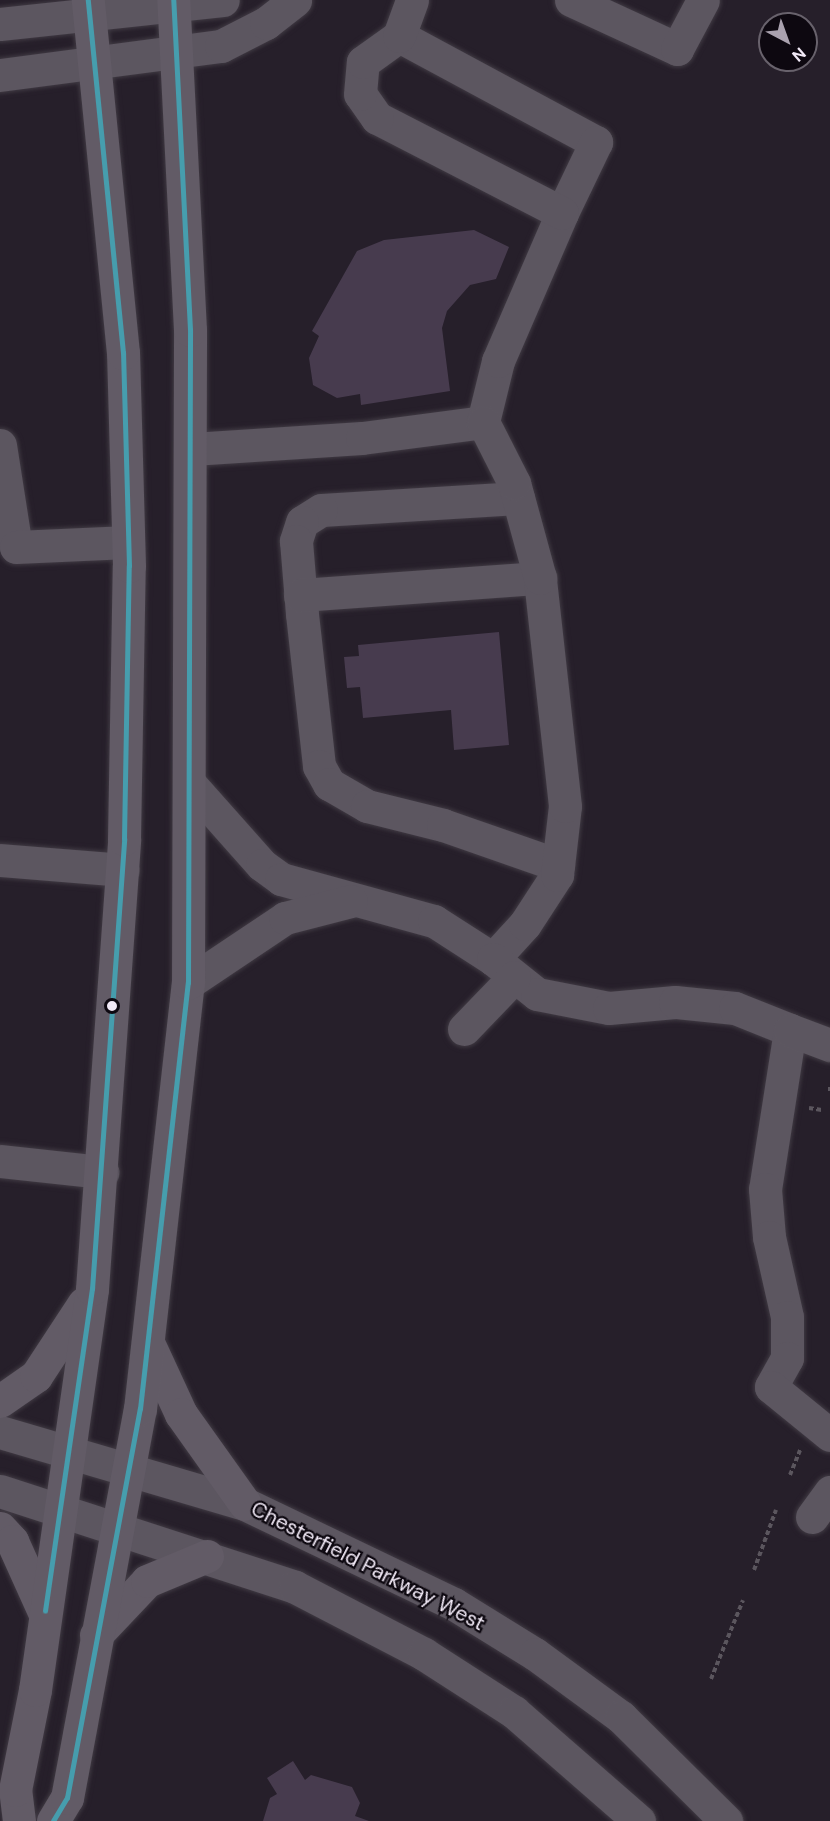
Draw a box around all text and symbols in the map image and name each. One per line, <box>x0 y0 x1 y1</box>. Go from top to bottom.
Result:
north arrow <box>758 12 818 72</box>
text: N <box>788 43 810 66</box>
unlabelled marker <box>106 1000 118 1012</box>
street label: Chesterfield Parkway West <box>247 1496 489 1636</box>

